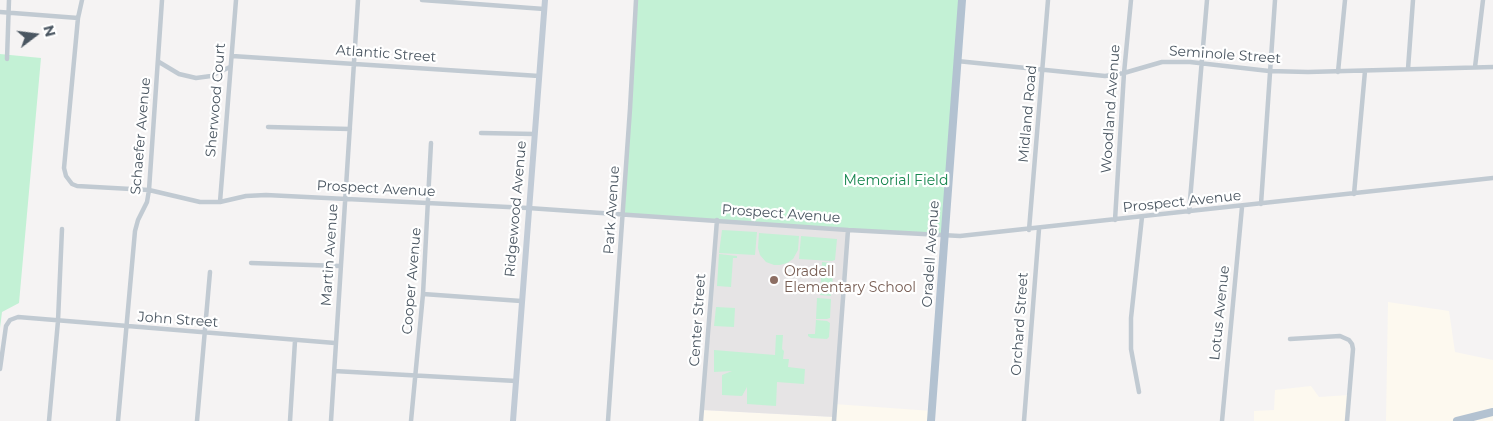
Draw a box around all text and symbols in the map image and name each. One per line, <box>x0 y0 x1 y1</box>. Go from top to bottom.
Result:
north arrow <box>10 10 60 60</box>
text: N <box>39 23 60 39</box>
street label: Sherwood Court <box>203 42 229 158</box>
street label: Atlantic Street <box>335 42 437 66</box>
street label: Seminole Street <box>1168 43 1282 67</box>
street label: Woodland Avenue <box>1098 44 1124 174</box>
street label: Midland Road <box>1015 65 1041 163</box>
street label: Schaefer Avenue <box>128 77 154 195</box>
street label: Ridgewood Avenue <box>502 140 530 278</box>
street label: Park Avenue <box>601 165 623 255</box>
park label: Memorial Field <box>844 173 948 189</box>
street label: Prospect Avenue <box>316 178 436 200</box>
street label: Prospect Avenue <box>1122 187 1242 217</box>
street label: Oradell Avenue <box>919 200 943 308</box>
street label: Prospect Avenue <box>721 201 841 227</box>
street label: Martin Avenue <box>318 203 342 307</box>
street label: Cooper Avenue <box>399 227 425 335</box>
place label: Oradell Elementary School <box>784 264 916 296</box>
street label: Lotus Avenue <box>1207 265 1233 361</box>
street label: Orchard Street <box>1008 272 1032 376</box>
street label: Center Street <box>686 273 710 367</box>
marker: Oradell Elementary School <box>768 274 780 286</box>
street label: John Street <box>137 309 219 331</box>

